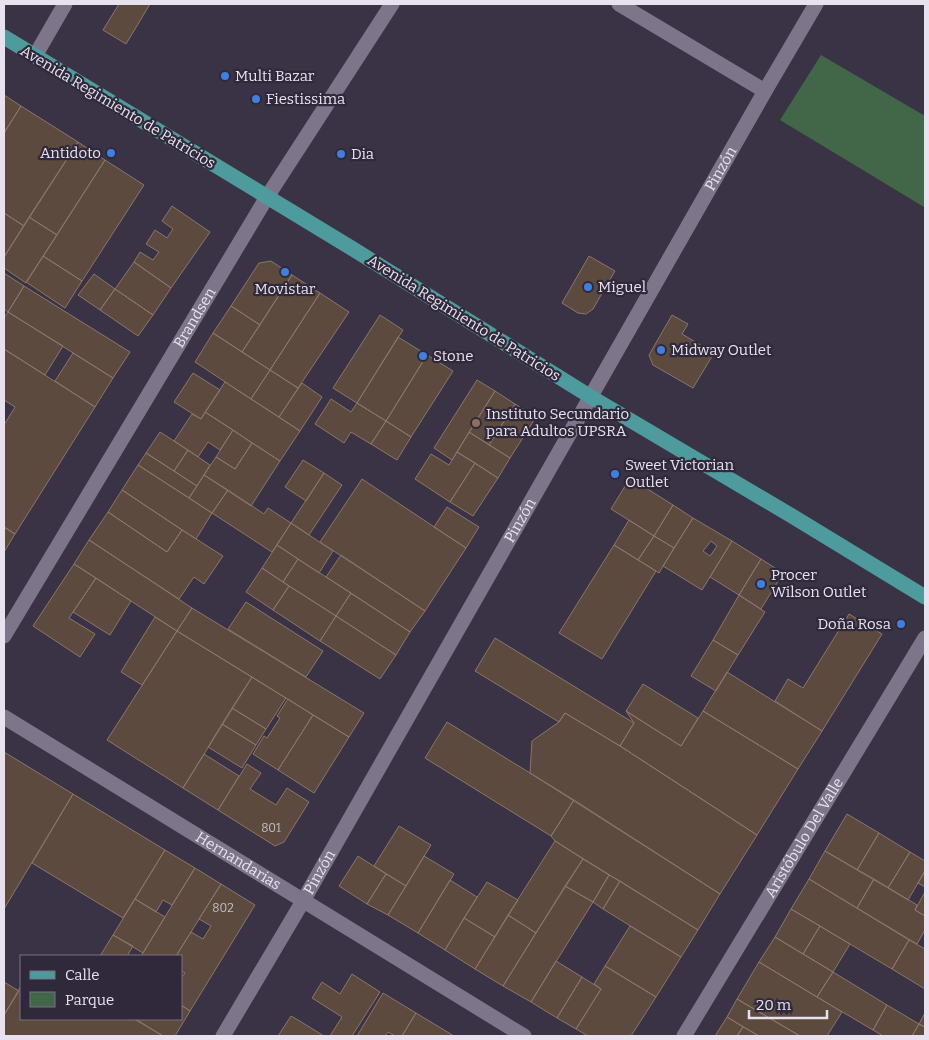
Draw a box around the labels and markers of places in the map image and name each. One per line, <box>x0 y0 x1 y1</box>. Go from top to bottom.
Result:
place label: Multi Bazar <box>235 67 315 85</box>
marker: Multi Bazar <box>219 70 231 82</box>
place label: Fiestissima <box>266 90 345 108</box>
marker: Fiestissima <box>250 93 262 105</box>
place label: Antidoto <box>40 144 101 162</box>
place label: Dia <box>351 145 374 163</box>
marker: Antidoto <box>105 147 117 159</box>
marker: Dia <box>335 148 347 160</box>
marker: Movistar <box>279 266 291 278</box>
place label: Miguel <box>598 278 646 296</box>
place label: Movistar <box>254 280 316 298</box>
marker: Miguel <box>582 281 594 293</box>
place label: Midway Outlet <box>671 341 772 359</box>
marker: Midway Outlet <box>655 344 667 356</box>
place label: Stone <box>433 347 473 365</box>
marker: Stone <box>417 350 429 362</box>
place label: Instituto Secundario para Adultos UPSRA <box>486 405 629 440</box>
marker: Instituto Secundario para Adultos UPSRA <box>470 417 482 429</box>
place label: Sweet Victorian Outlet <box>625 456 734 491</box>
marker: Sweet Victorian Outlet <box>609 468 621 480</box>
place label: Procer Wilson Outlet <box>771 566 867 601</box>
marker: Procer Wilson Outlet <box>755 578 767 590</box>
place label: Doña Rosa <box>817 615 891 633</box>
marker: Doña Rosa <box>895 618 907 630</box>

